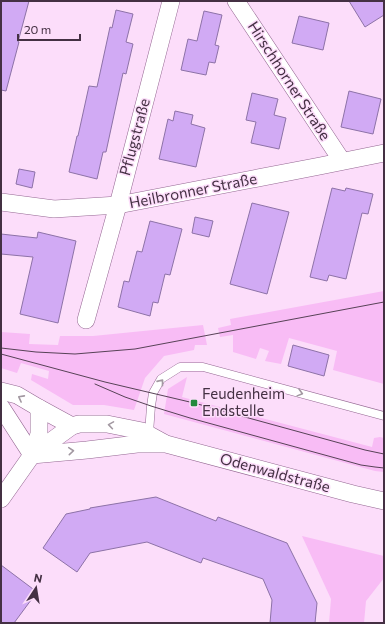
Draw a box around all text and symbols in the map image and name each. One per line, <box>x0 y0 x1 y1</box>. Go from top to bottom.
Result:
scale bar <box>18 16 80 42</box>
street label: Hirschhorner Straße <box>245 18 335 143</box>
text: 20 m <box>24 22 51 36</box>
street label: Pflugstraße <box>115 96 153 177</box>
street label: Heilbronner Straße <box>127 169 258 211</box>
one-way arrow <box>156 379 163 387</box>
place label: Feudenheim Endstelle <box>202 384 285 419</box>
one-way arrow <box>296 389 303 397</box>
one-way arrow <box>18 395 25 403</box>
marker: Feudenheim Endstelle <box>189 398 199 408</box>
one-way arrow <box>108 421 114 430</box>
one-way arrow <box>68 447 74 456</box>
street label: Odenwaldstraße <box>218 449 332 495</box>
north arrow <box>16 568 56 608</box>
text: N <box>33 571 44 585</box>

